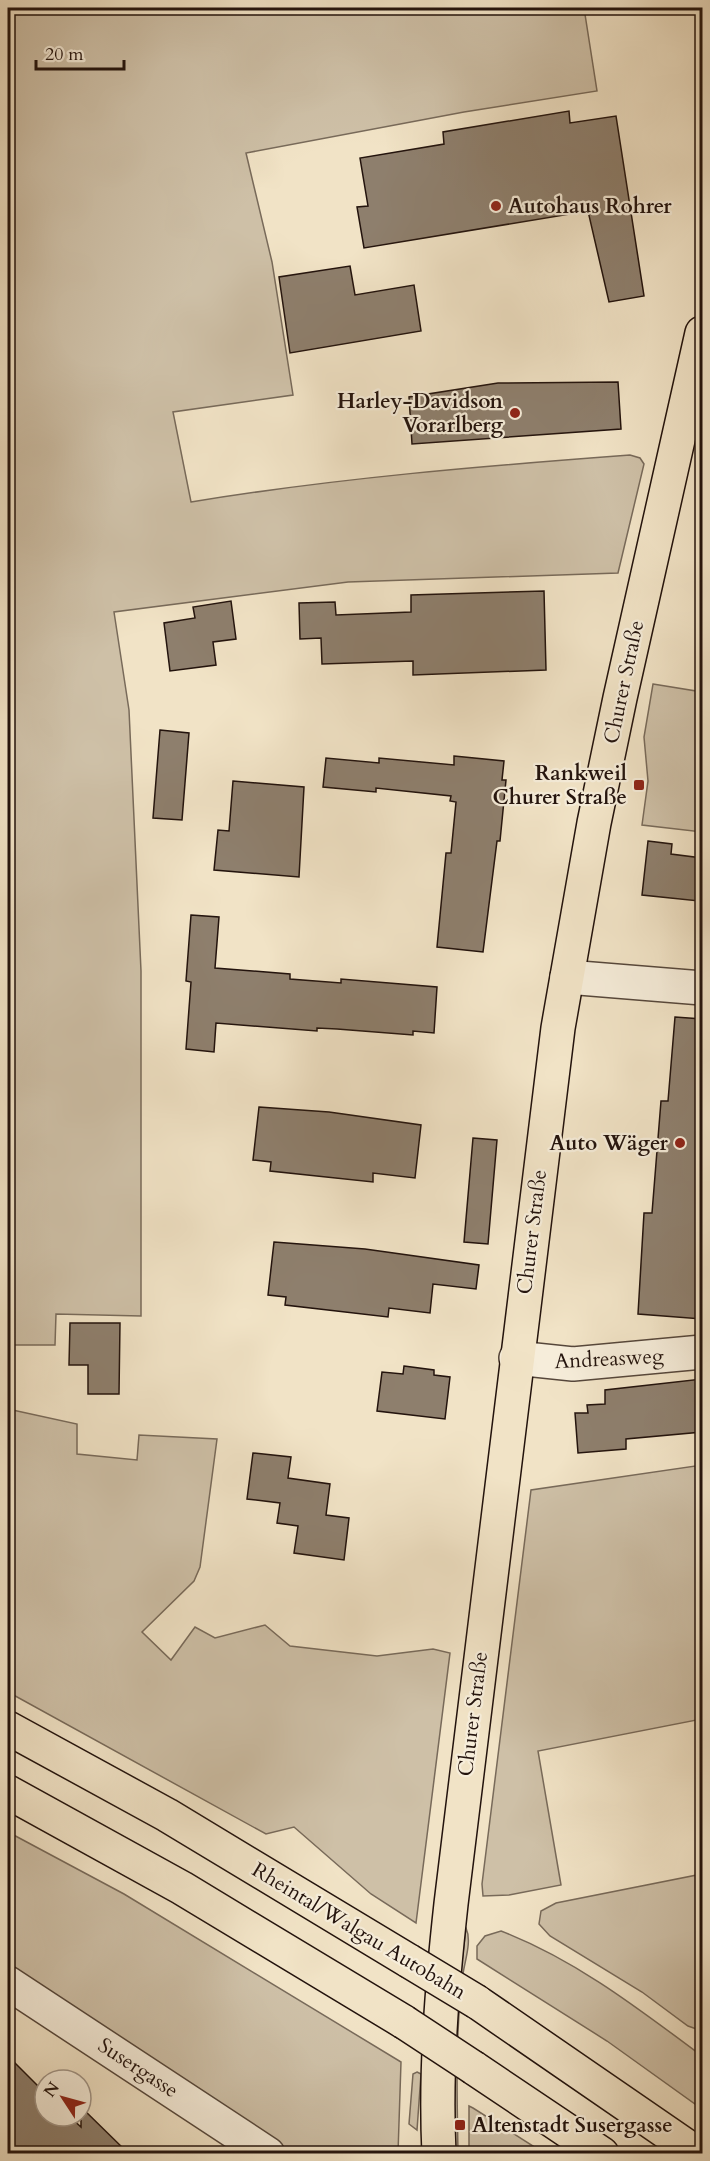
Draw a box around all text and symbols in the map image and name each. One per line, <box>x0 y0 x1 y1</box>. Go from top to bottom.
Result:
scale bar <box>36 33 124 71</box>
text: 20 m <box>45 42 84 67</box>
place label: Autohaus Rohrer <box>508 192 672 221</box>
marker: Autohaus Rohrer <box>489 199 503 213</box>
place label: Harley-Davidson Vorarlberg <box>337 387 503 440</box>
marker: Harley-Davidson Vorarlberg <box>508 406 522 420</box>
street label: Churer Straße <box>597 618 651 746</box>
place label: Rankweil Churer Straße <box>493 759 627 812</box>
marker: Rankweil Churer Straße <box>632 778 646 792</box>
place label: Auto Wäger <box>549 1129 669 1158</box>
marker: Auto Wäger <box>673 1136 687 1150</box>
street label: Churer Straße <box>510 1168 554 1296</box>
street label: Andreasweg <box>554 1342 665 1376</box>
street label: Churer Straße <box>451 1650 495 1778</box>
street label: Rheintal/Walgau Autobahn <box>246 1855 472 2007</box>
street label: Susergasse <box>92 2031 184 2105</box>
north arrow <box>33 2068 93 2128</box>
text: N <box>39 2078 65 2102</box>
place label: Altenstadt Susergasse <box>472 2111 673 2140</box>
marker: Altenstadt Susergasse <box>453 2118 467 2132</box>

